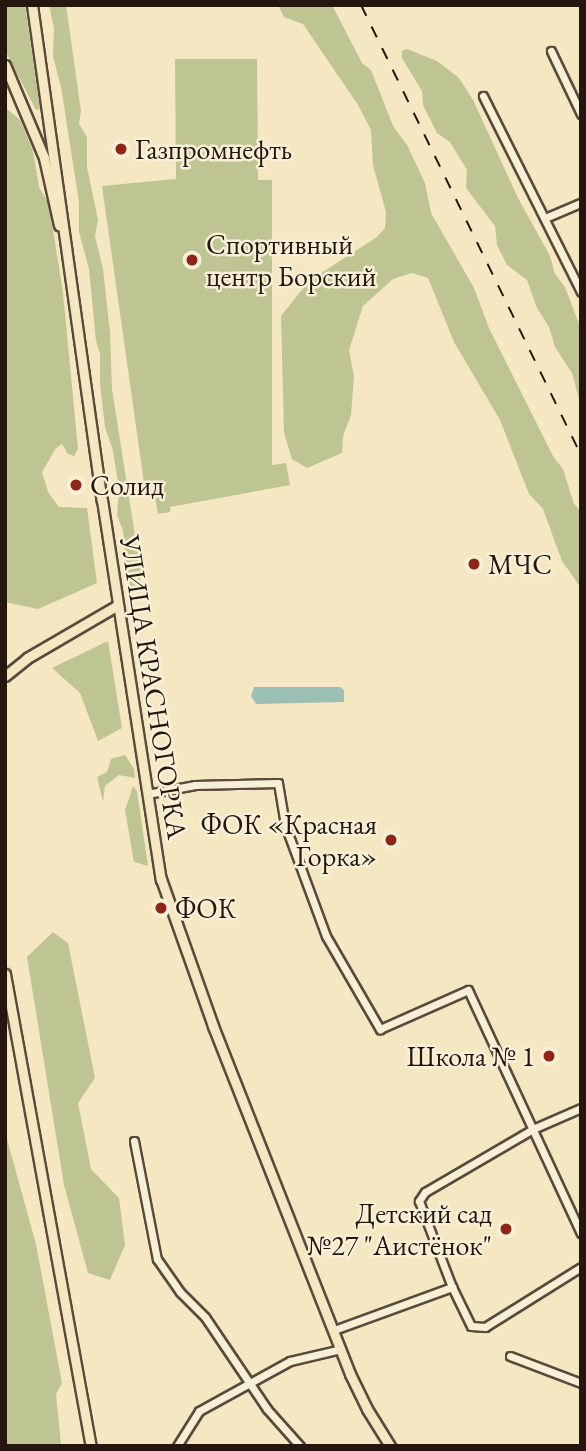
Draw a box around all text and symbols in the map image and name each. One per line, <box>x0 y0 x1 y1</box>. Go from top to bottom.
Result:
place label: Газпромнефть <box>135 132 292 166</box>
marker: Газпромнефть <box>113 141 129 157</box>
place label: Спортивный центр Борский <box>206 227 376 293</box>
marker: Спортивный центр Борский <box>184 252 200 268</box>
place label: Солид <box>90 468 164 502</box>
marker: Солид <box>68 477 84 493</box>
street label: УЛИЦА КРАСНОГОРКА <box>113 533 195 841</box>
place label: МЧС <box>488 547 552 581</box>
marker: МЧС <box>466 556 482 572</box>
place label: ФОК «Красная Горка» <box>201 807 377 873</box>
marker: ФОК «Красная Горка» <box>383 832 399 848</box>
place label: ФОК <box>175 891 236 925</box>
marker: ФОК <box>153 900 169 916</box>
place label: Школа № 1 <box>407 1039 535 1073</box>
marker: Школа № 1 <box>541 1048 557 1064</box>
place label: Детский сад №27 "Аистёнок" <box>307 1196 492 1262</box>
marker: Детский сад №27 "Аистёнок" <box>498 1221 514 1237</box>

